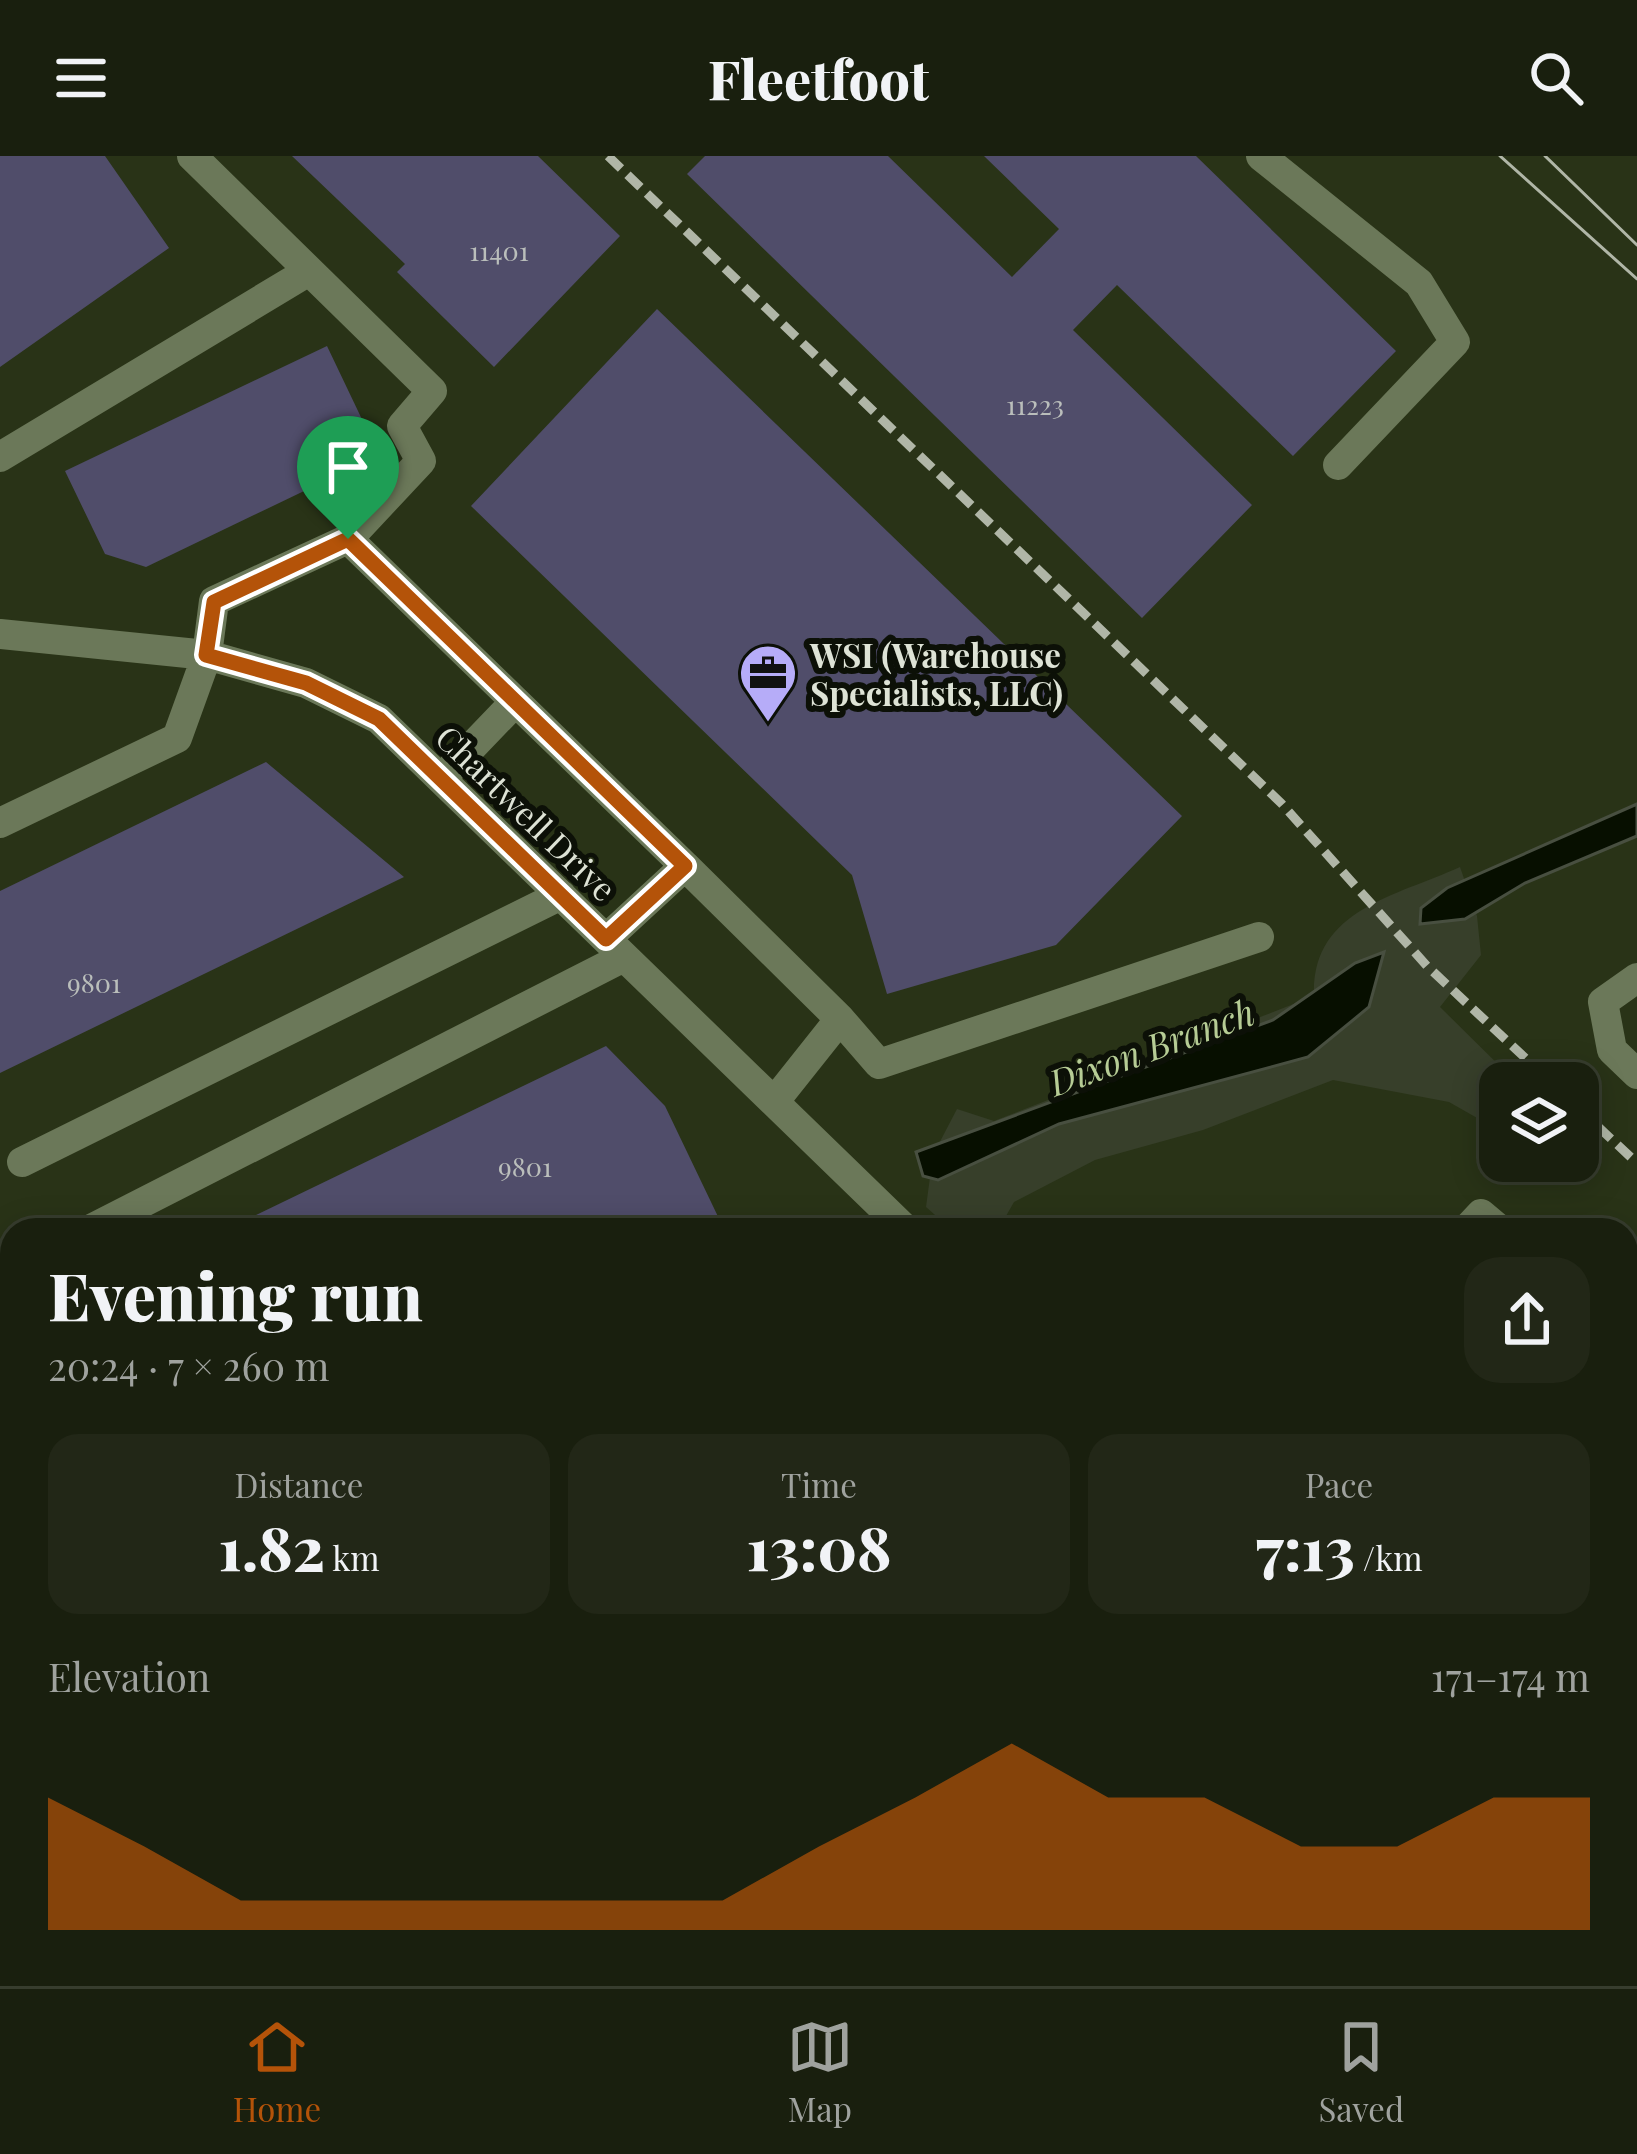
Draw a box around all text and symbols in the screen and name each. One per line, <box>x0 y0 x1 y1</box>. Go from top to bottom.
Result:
text: Fleetfoot <box>708 42 929 114</box>
icon: menu <box>48 45 114 111</box>
icon: search <box>1523 45 1589 111</box>
house number: 11401 <box>469 232 529 268</box>
house number: 11223 <box>1006 386 1064 422</box>
pin <box>297 416 399 539</box>
icon: arrive <box>315 434 381 500</box>
place label: WSI (Warehouse Specialists, LLC) <box>809 632 1063 714</box>
office icon: WSI (Warehouse Specialists, LLC) <box>737 642 799 724</box>
street label: Chartwell Drive <box>427 715 627 909</box>
house number: 9801 <box>67 964 121 1000</box>
water label: Dixon Branch <box>1040 987 1260 1106</box>
map controls <box>1479 1062 1599 1182</box>
button: layers <box>1479 1062 1599 1182</box>
house number: 9801 <box>498 1148 552 1184</box>
text: Evening run <box>48 1250 423 1338</box>
button: share <box>1464 1257 1590 1383</box>
text: 20:24 · 7 × 260 m <box>48 1339 329 1391</box>
text: Distance <box>235 1462 363 1506</box>
text: Time <box>781 1462 857 1506</box>
text: Pace <box>1305 1462 1373 1506</box>
text: 1.82 <box>218 1506 325 1586</box>
text: 13:08 <box>747 1506 892 1586</box>
text: 7:13 <box>1255 1506 1355 1586</box>
text: km <box>325 1535 380 1579</box>
text: /km <box>1355 1535 1423 1579</box>
text: Elevation <box>48 1650 210 1702</box>
text: 171–174 m <box>1431 1650 1590 1702</box>
tab: Home <box>233 2014 321 2130</box>
tab: Map <box>787 2014 853 2130</box>
tab: Saved <box>1318 2014 1404 2130</box>

